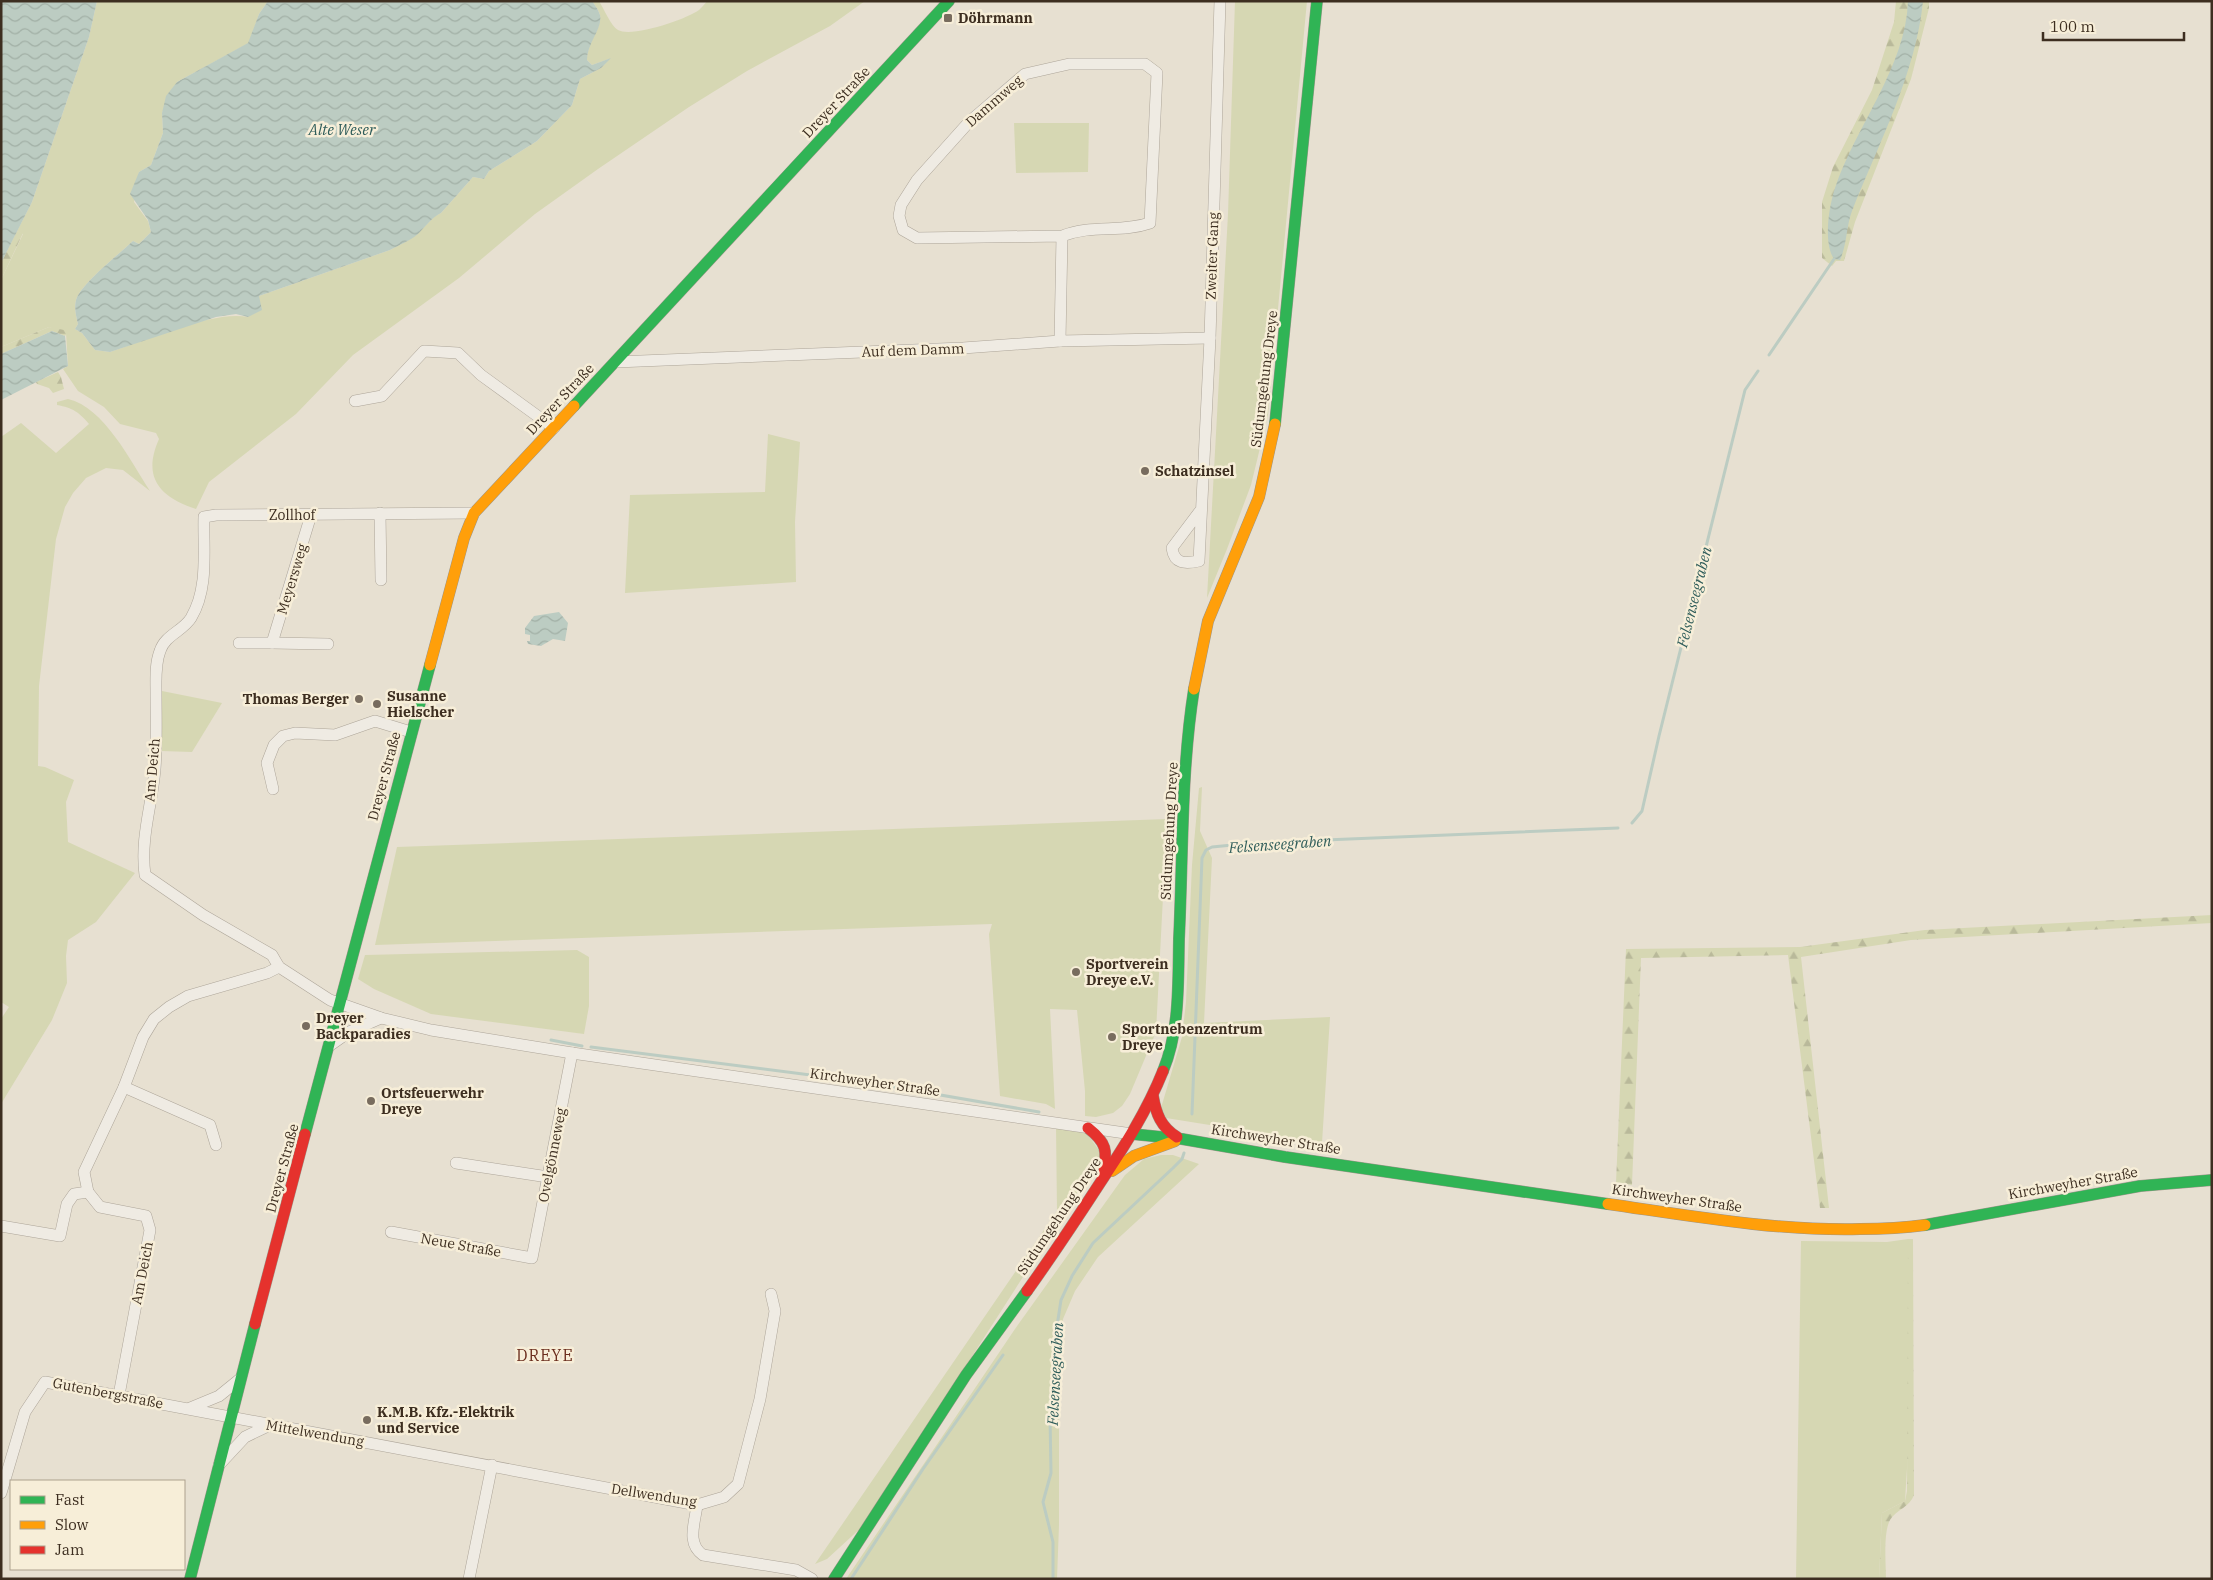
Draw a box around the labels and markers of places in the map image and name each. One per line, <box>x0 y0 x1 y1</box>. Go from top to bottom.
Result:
place label: Döhrmann <box>958 9 1033 27</box>
marker: Döhrmann <box>942 12 954 24</box>
place label: Schatzinsel <box>1155 462 1235 480</box>
marker: Schatzinsel <box>1139 465 1151 477</box>
place label: Susanne Hielscher <box>387 687 454 721</box>
place label: Thomas Berger <box>242 690 349 708</box>
marker: Thomas Berger <box>353 693 365 705</box>
marker: Susanne Hielscher <box>371 698 383 710</box>
place label: Sportverein Dreye e.V. <box>1086 955 1169 989</box>
marker: Sportverein Dreye e.V. <box>1070 966 1082 978</box>
place label: Dreyer Backparadies <box>316 1009 411 1043</box>
marker: Dreyer Backparadies <box>300 1020 312 1032</box>
place label: Sportnebenzentrum Dreye <box>1122 1020 1263 1054</box>
marker: Sportnebenzentrum Dreye <box>1106 1031 1118 1043</box>
place label: Ortsfeuerwehr Dreye <box>381 1084 484 1118</box>
marker: Ortsfeuerwehr Dreye <box>365 1095 377 1107</box>
place label: K.M.B. Kfz.-Elektrik und Service <box>377 1403 515 1437</box>
marker: K.M.B. Kfz.-Elektrik und Service <box>361 1414 373 1426</box>

